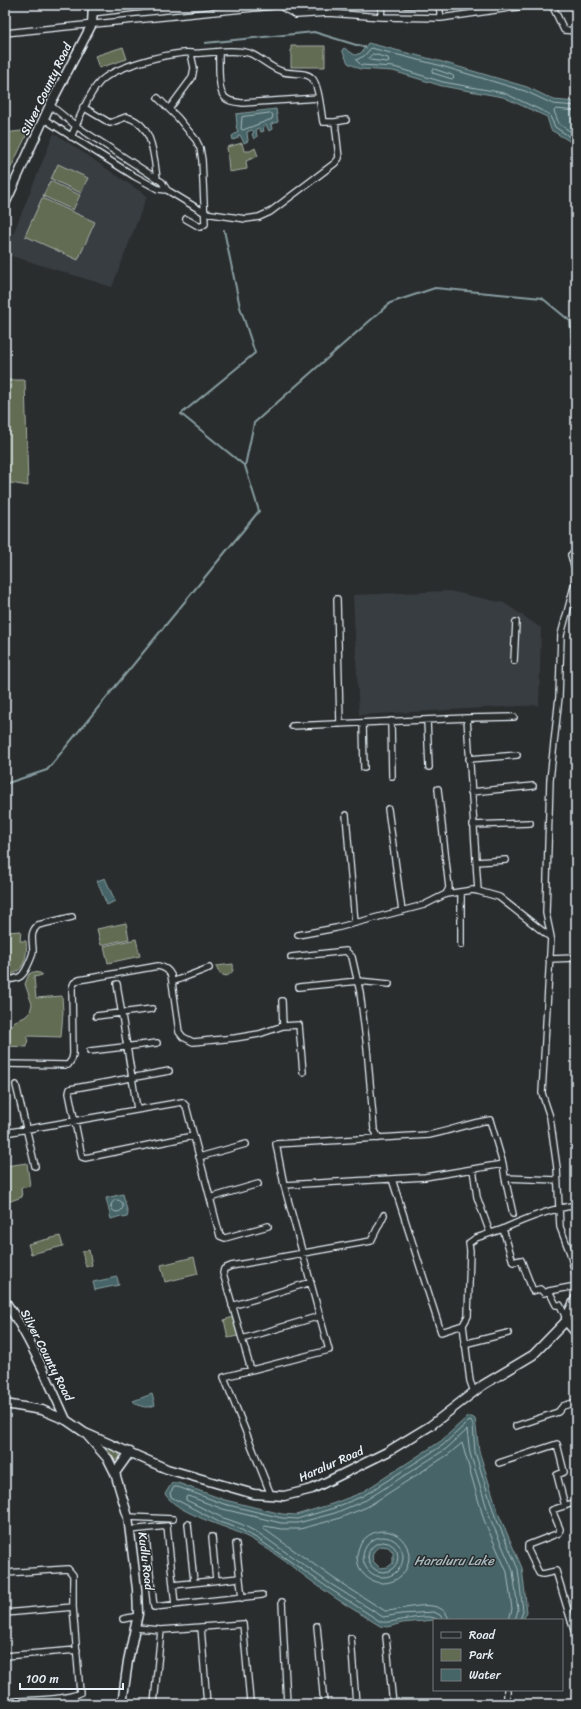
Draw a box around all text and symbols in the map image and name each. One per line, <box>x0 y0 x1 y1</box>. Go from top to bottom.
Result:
street label: Silver County Road <box>14 37 79 139</box>
street label: Silver County Road <box>14 1305 80 1406</box>
street label: Haralur Road <box>295 1439 369 1488</box>
street label: Kudlu Road <box>132 1531 161 1592</box>
water label: Haraluru Lake <box>414 1549 496 1572</box>
legend <box>433 1619 563 1691</box>
text: Road <box>469 1624 496 1646</box>
text: Park <box>469 1644 494 1666</box>
text: Water <box>469 1664 502 1686</box>
scale bar <box>20 1665 123 1691</box>
text: 100 m <box>26 1668 59 1690</box>

